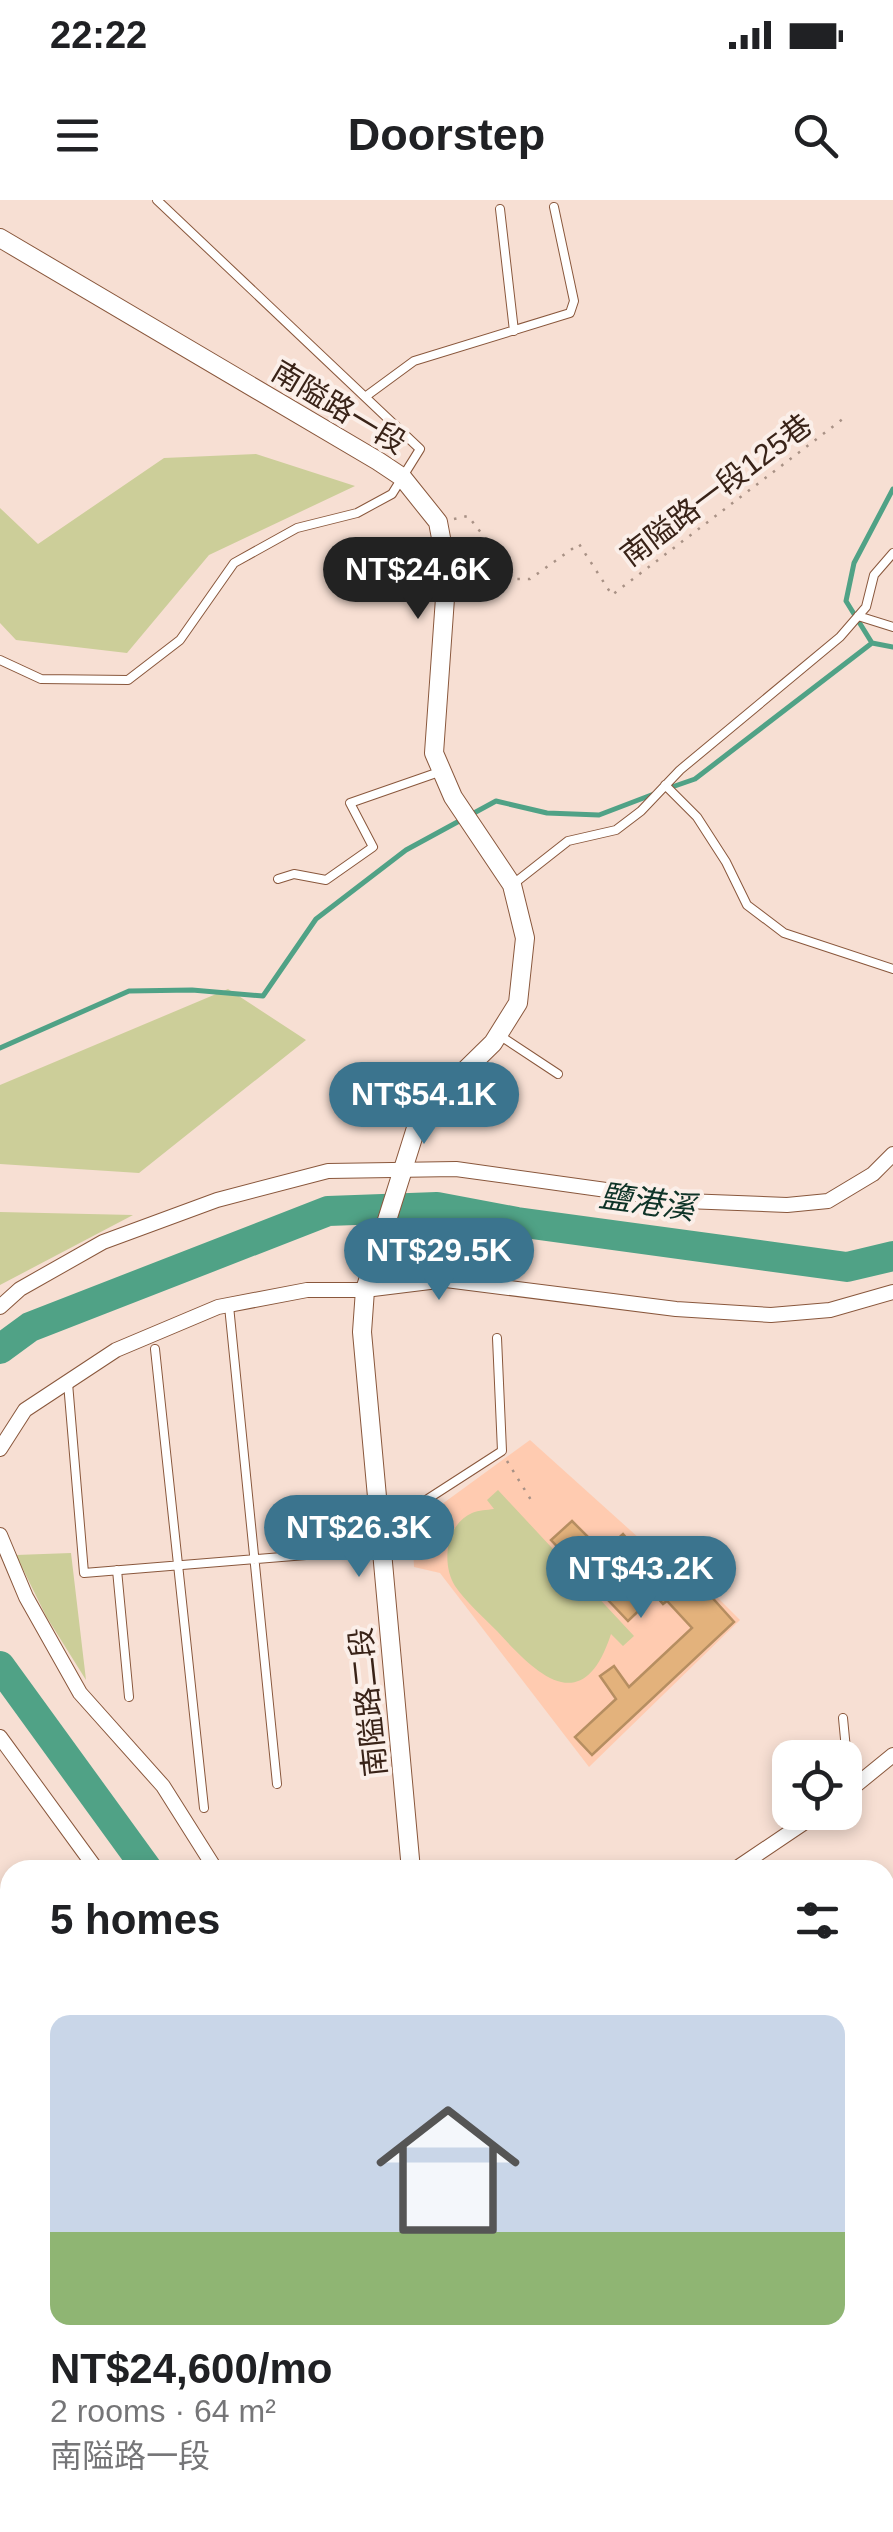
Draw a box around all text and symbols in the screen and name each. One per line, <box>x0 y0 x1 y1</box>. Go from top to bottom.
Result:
text: 22:22 <box>50 14 147 56</box>
icon: menu <box>50 108 105 163</box>
icon: search <box>788 108 843 163</box>
text: Doorstep <box>348 109 545 160</box>
street label: 南隘路一段 <box>266 354 412 460</box>
street label: 南隘路一段125巷 <box>614 408 818 572</box>
pin: NT$24.6K <box>315 537 521 622</box>
text: NT$24.6K <box>345 551 491 587</box>
pin: NT$54.1K <box>321 1062 527 1147</box>
text: NT$54.1K <box>351 1076 497 1112</box>
water label: 鹽港溪 <box>597 1177 701 1227</box>
pin: NT$29.5K <box>336 1218 542 1303</box>
text: NT$29.5K <box>366 1232 512 1268</box>
pin: NT$26.3K <box>256 1495 462 1580</box>
text: NT$26.3K <box>286 1509 432 1545</box>
pin: NT$43.2K <box>538 1536 744 1621</box>
text: NT$43.2K <box>568 1550 714 1586</box>
street label: 南隘路二段 <box>344 1626 392 1778</box>
map controls <box>772 1740 862 1830</box>
button: locate <box>772 1740 862 1830</box>
icon: filters <box>790 1893 845 1948</box>
text: 5 homes <box>50 1896 220 1943</box>
icon: home <box>358 2080 538 2260</box>
text: NT$24,600/mo <box>50 2345 332 2392</box>
text: 2 rooms · 64 m² <box>50 2393 276 2429</box>
text: 南隘路一段 <box>50 2438 210 2474</box>

